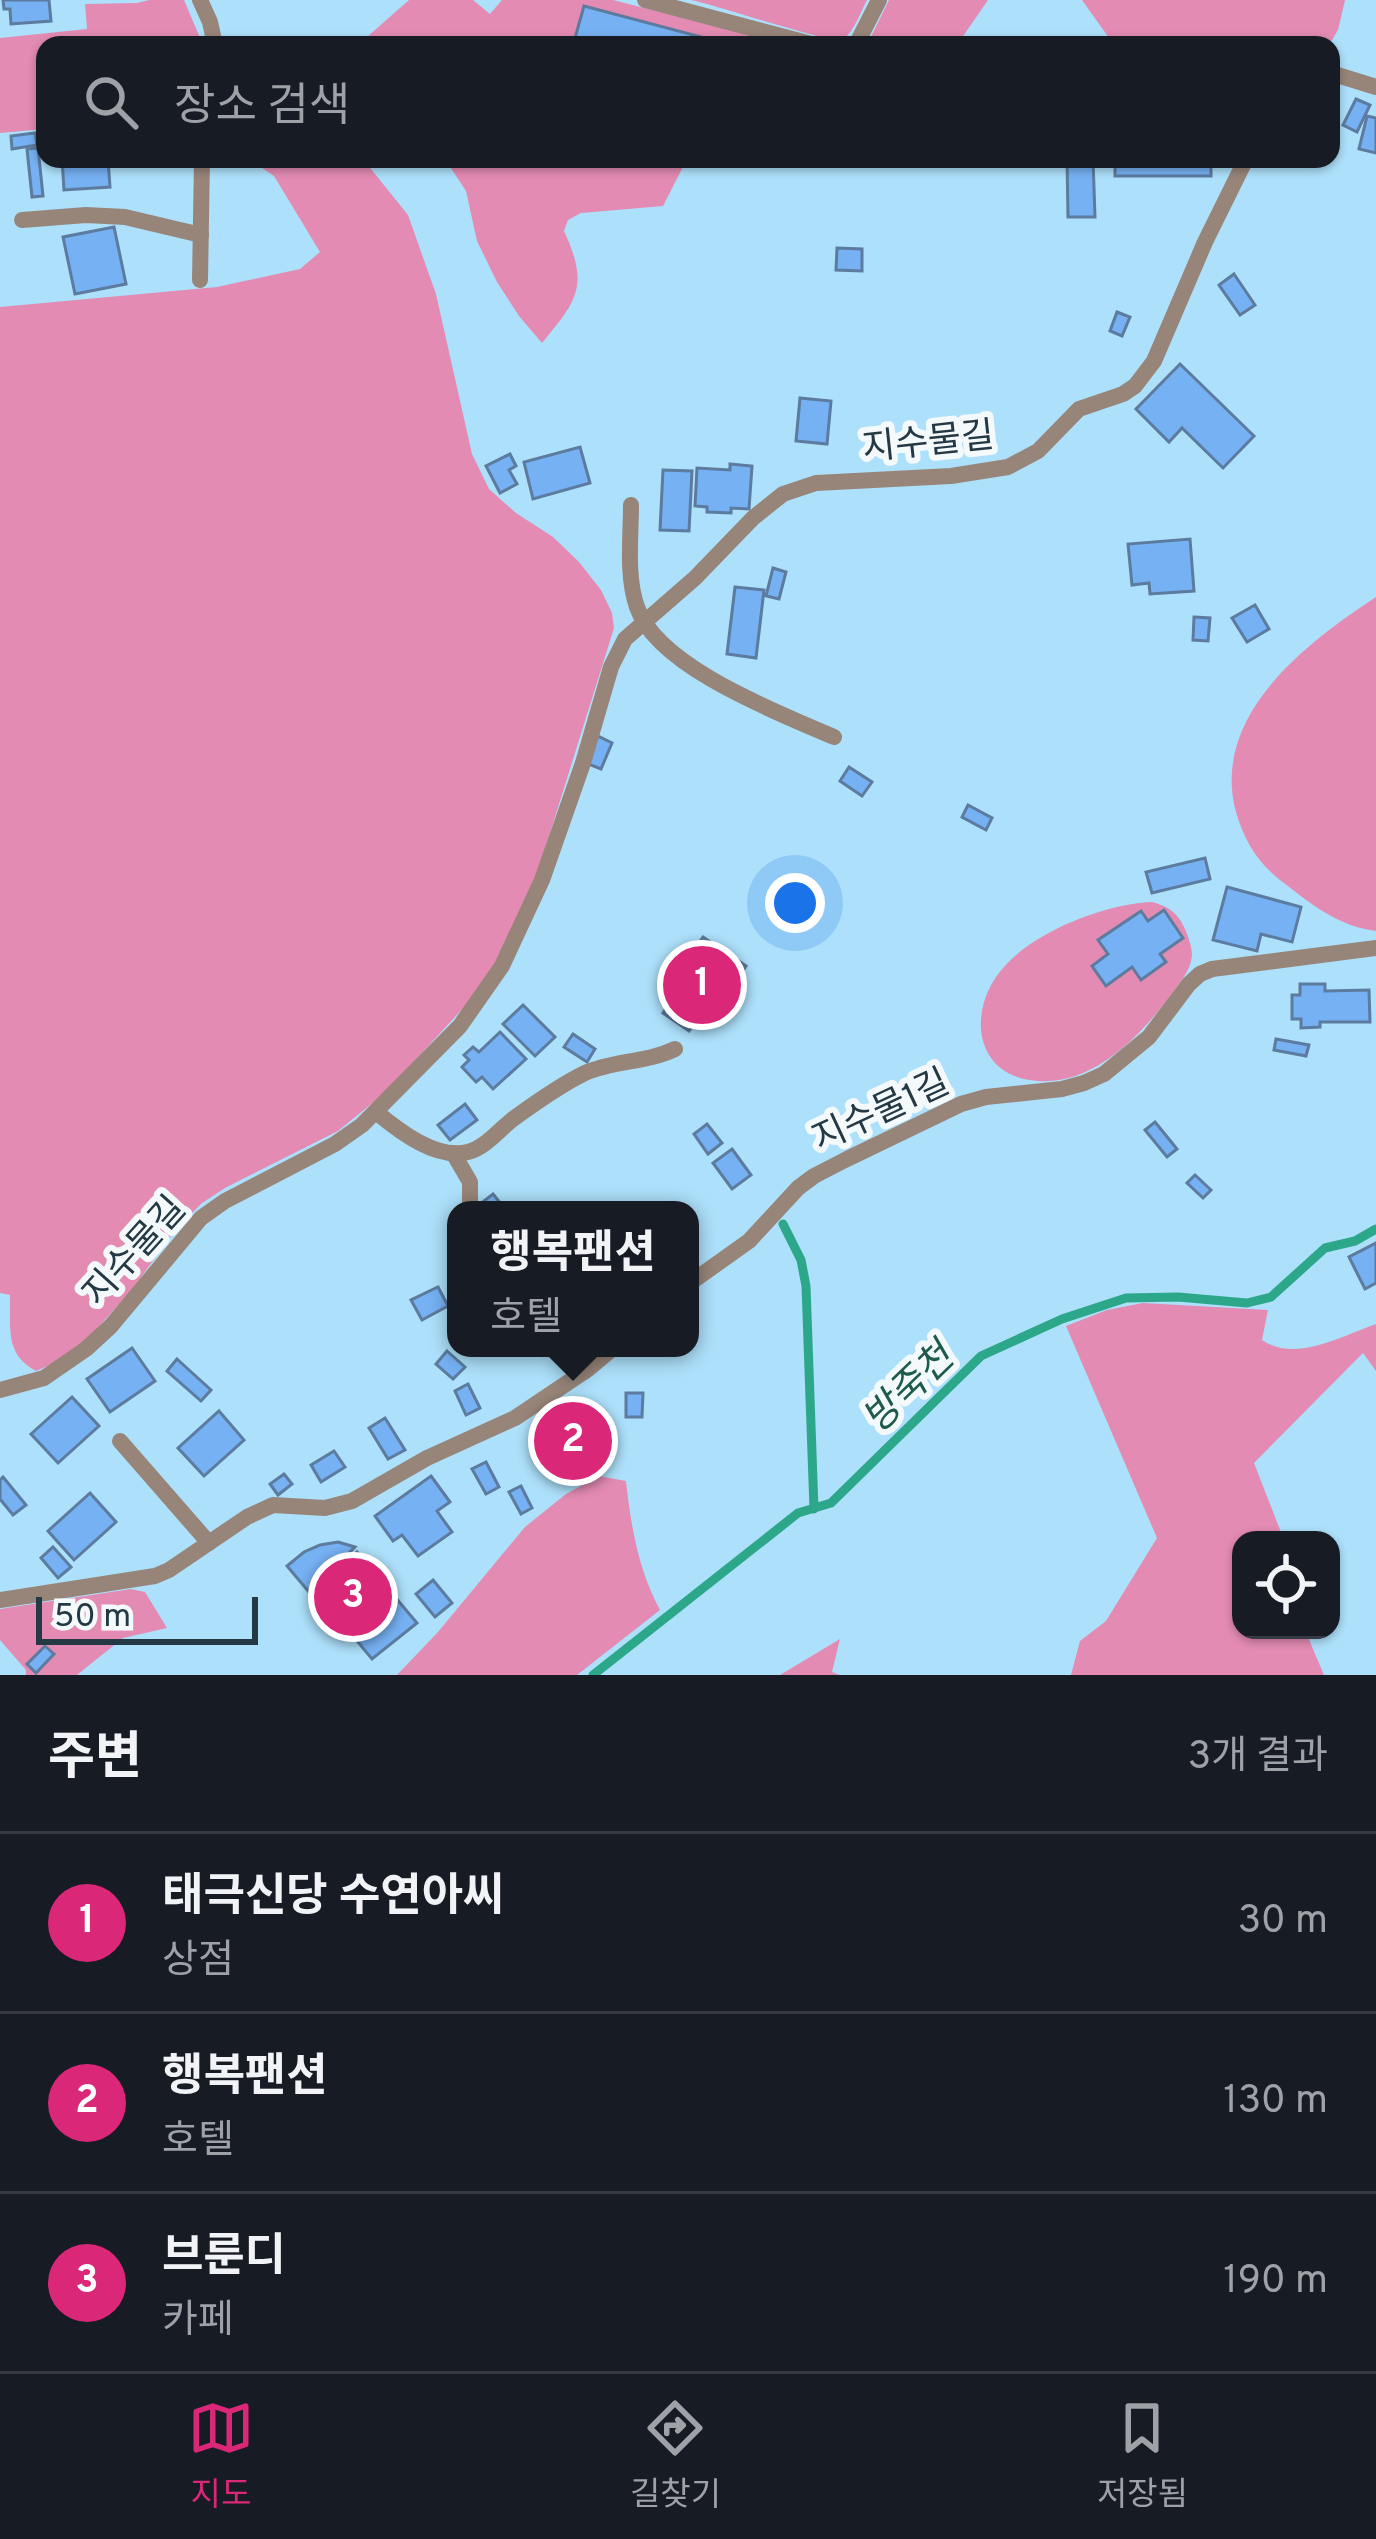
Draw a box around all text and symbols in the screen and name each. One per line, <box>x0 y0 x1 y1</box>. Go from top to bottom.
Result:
search box <box>36 36 1340 168</box>
icon: search <box>78 69 144 135</box>
text: 장소 검색 <box>174 80 350 137</box>
street label: 지수물길 <box>860 414 997 474</box>
your location <box>765 873 825 933</box>
pin: 1 <box>663 940 741 1030</box>
street label: 지수물1길 <box>806 1061 958 1164</box>
street label: 지수물길 <box>75 1188 197 1317</box>
popup <box>447 1201 699 1357</box>
text: 행복팬션 <box>490 1227 656 1284</box>
text: 호텔 <box>490 1295 562 1344</box>
water label: 방죽천 <box>854 1332 969 1445</box>
pin: 2 <box>534 1396 612 1486</box>
map controls <box>1232 1531 1340 1639</box>
button: locate <box>1232 1531 1340 1639</box>
pin: 3 <box>314 1552 392 1642</box>
scale bar <box>36 1591 258 1644</box>
text: 50 m <box>54 1597 131 1639</box>
text: 주변 <box>48 1728 142 1793</box>
text: 3개 결과 <box>1188 1734 1328 1783</box>
text: 태극신당 수연아씨 <box>162 1870 504 1927</box>
text: 1 <box>79 1898 95 1947</box>
text: 30 m <box>1238 1898 1328 1947</box>
text: 상점 <box>162 1938 234 1987</box>
text: 행복팬션 <box>162 2050 328 2107</box>
text: 2 <box>75 2078 99 2127</box>
text: 130 m <box>1223 2078 1328 2127</box>
text: 호텔 <box>162 2118 234 2167</box>
text: 브룬디 <box>162 2230 286 2287</box>
text: 3 <box>75 2258 99 2307</box>
text: 190 m <box>1223 2258 1328 2307</box>
text: 카페 <box>162 2298 234 2347</box>
tab: 지도 <box>188 2395 254 2518</box>
tab: 길찾기 <box>630 2395 721 2518</box>
tab: 저장됨 <box>1097 2395 1188 2518</box>

